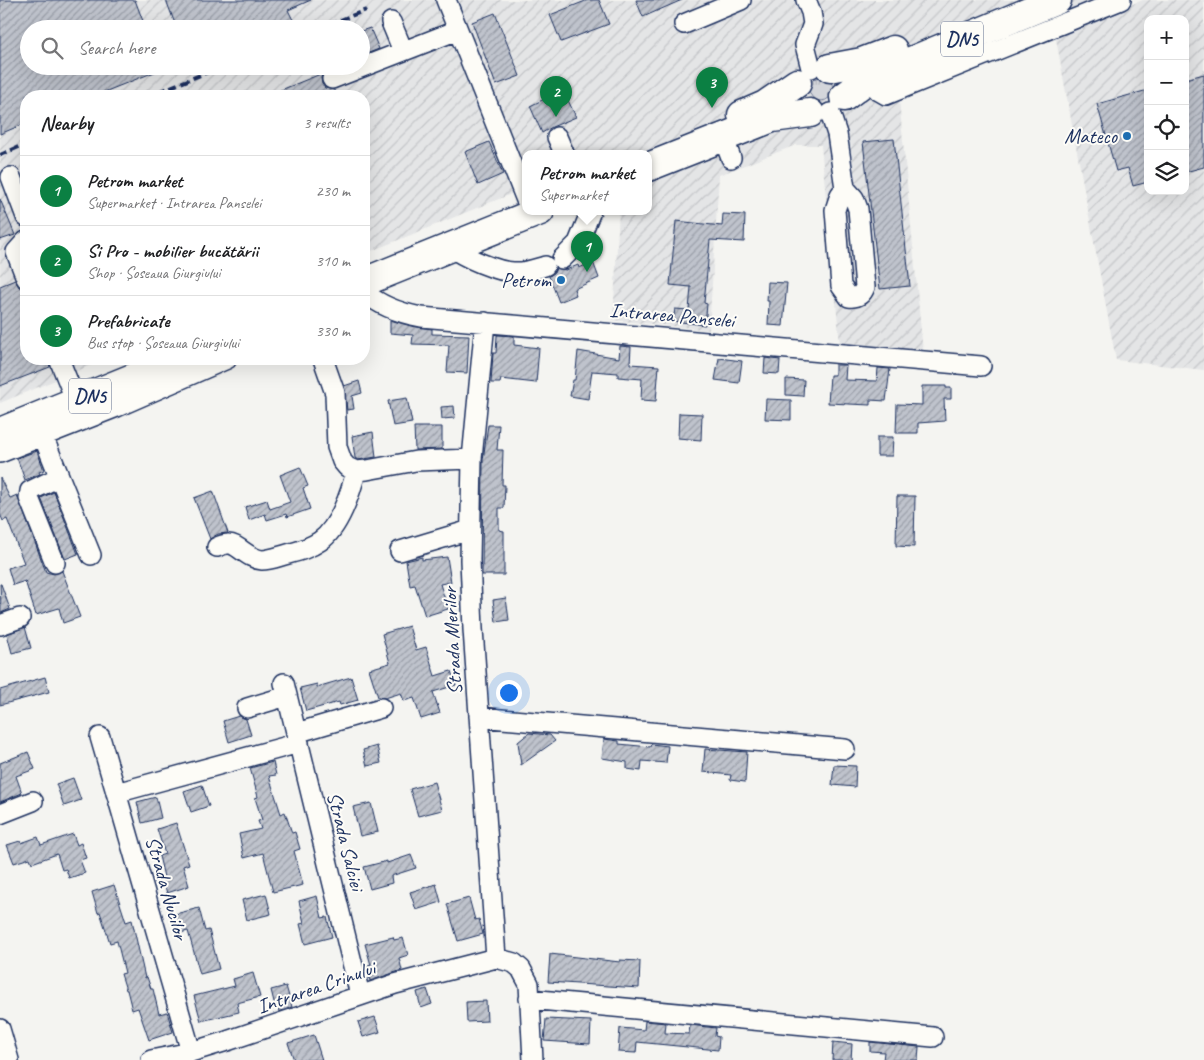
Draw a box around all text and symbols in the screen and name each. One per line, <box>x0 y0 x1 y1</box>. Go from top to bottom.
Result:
map controls <box>1144 15 1189 195</box>
button: + <box>1144 15 1189 60</box>
search box <box>20 20 370 75</box>
road number: DN5 <box>941 22 983 56</box>
icon: search <box>38 34 66 62</box>
text: Search here <box>78 36 155 60</box>
button: − <box>1144 60 1189 105</box>
pin: 3 <box>696 67 728 108</box>
pin: 2 <box>540 76 572 117</box>
button: locate <box>1144 105 1189 150</box>
text: Nearby <box>40 110 93 136</box>
text: 3 results <box>303 113 350 133</box>
place label: Mateco <box>1064 123 1119 149</box>
marker: Mateco <box>1121 130 1133 142</box>
popup <box>522 150 652 215</box>
button: layers <box>1144 150 1189 195</box>
text: Petrom market <box>539 161 635 185</box>
text: Petrom market <box>87 169 183 193</box>
text: 1 <box>52 181 60 201</box>
text: 230 m <box>316 181 350 201</box>
text: Supermarket <box>539 185 607 205</box>
text: Supermarket · Intrarea Panselei <box>87 193 261 213</box>
pin: 1 <box>571 231 603 272</box>
text: Si Pro - mobilier bucătării <box>87 239 258 263</box>
text: 2 <box>52 251 60 271</box>
text: 310 m <box>316 251 350 271</box>
text: Shop · Șoseaua Giurgiului <box>87 263 220 283</box>
place label: Petrom <box>501 267 552 293</box>
marker: Petrom <box>555 274 567 286</box>
street label: Intrarea Panselei <box>608 297 739 334</box>
text: Prefabricate <box>87 309 170 333</box>
text: 3 <box>52 321 60 341</box>
text: 330 m <box>316 321 350 341</box>
text: Bus stop · Șoseaua Giurgiului <box>87 333 239 353</box>
road number: DN5 <box>69 378 111 414</box>
street label: Strada Merilor <box>436 585 468 696</box>
your location <box>496 680 522 706</box>
street label: Strada Salciei <box>321 789 372 896</box>
street label: Strada Nucilor <box>140 833 195 944</box>
street label: Intrarea Crinului <box>253 954 381 1019</box>

